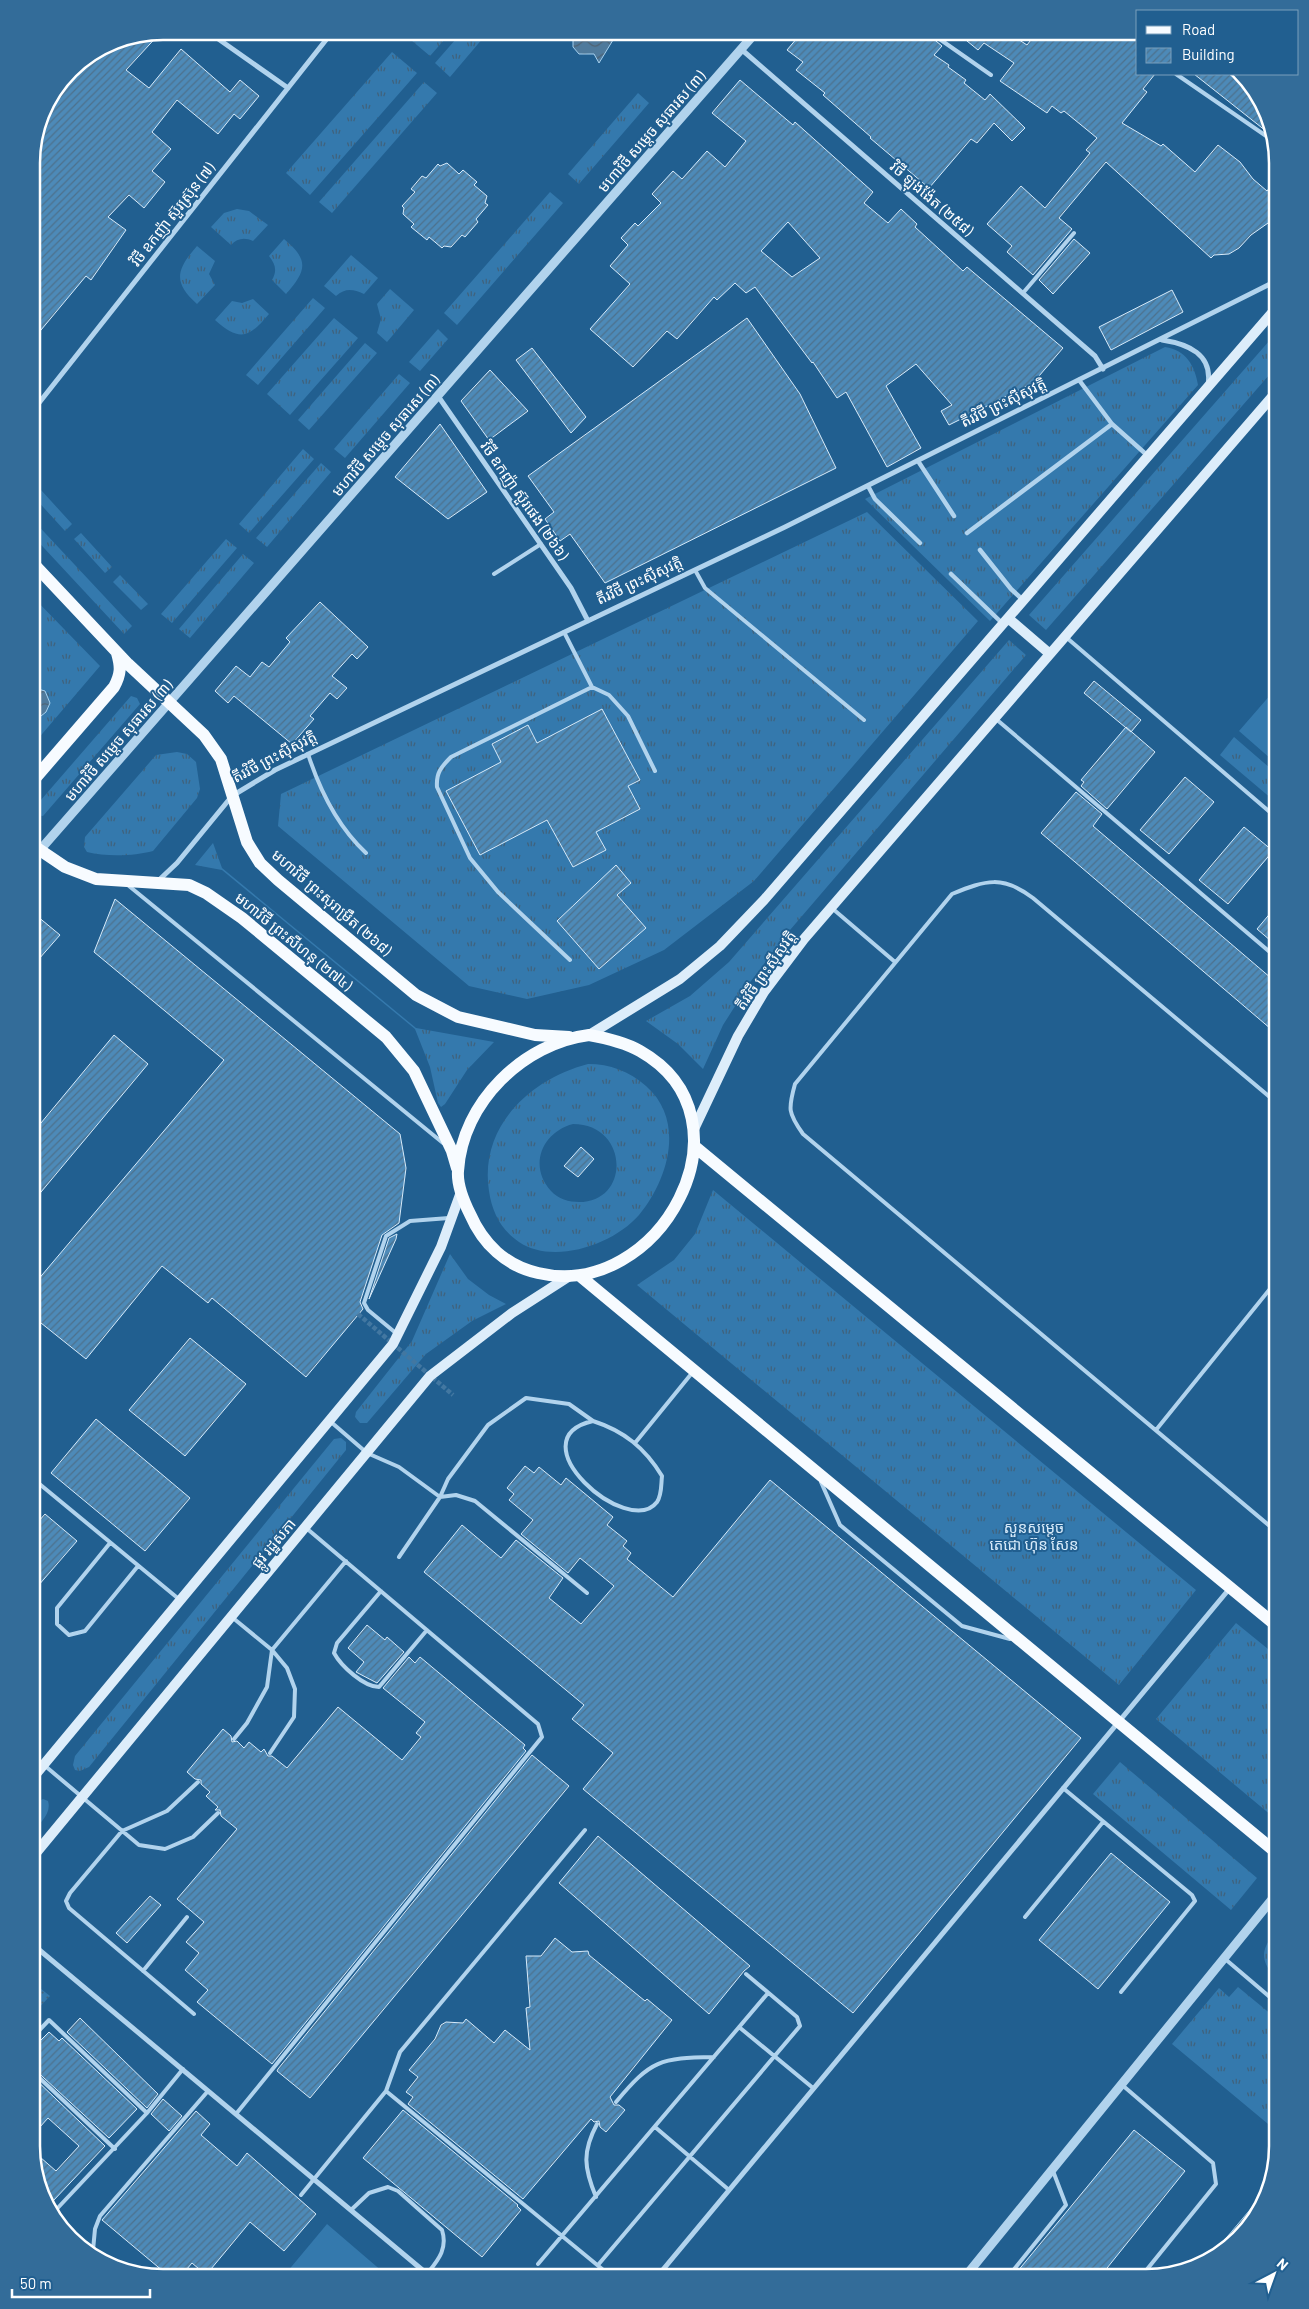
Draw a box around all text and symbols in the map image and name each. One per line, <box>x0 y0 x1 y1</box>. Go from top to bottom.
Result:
legend <box>1136 10 1299 75</box>
text: Road <box>1182 20 1215 38</box>
text: Building <box>1182 45 1235 63</box>
street label: មហាវិថី សម្តេច សុធារស (៣) <box>593 67 710 196</box>
street label: វិថី ឡុងង៉ែត (២៥៨) <box>884 157 977 243</box>
street label: វិថី ឧកញ៉ា ស៊ួរស៊្រុន (៧) <box>126 159 219 270</box>
street label: មហាវិថី សម្តេច សុធារស (៣) <box>327 371 444 500</box>
street label: តីរវិថី ព្រះស៊ីសុវត្តិ <box>957 373 1049 432</box>
street label: វិថី ឧកញ៉ា ស៊ួរផេង (២៦៦) <box>476 437 573 564</box>
street label: តីរវិថី ព្រះស៊ីសុវត្តិ <box>593 552 686 609</box>
street label: មហាវិថី សម្តេច សុធារស (៣) <box>60 676 177 805</box>
street label: តីរវិថី ព្រះស៊ីសុវត្តិ <box>229 726 320 787</box>
street label: មហាវិថី ព្រះសុរាម្រឹត (២៦៨) <box>268 845 395 960</box>
street label: មហាវិថី ព្រះសីហនុ (២៧៤) <box>231 888 356 995</box>
street label: តីរវិថី ព្រះស៊ីសុវត្តិ <box>731 927 800 1014</box>
street label: ផ្លូវ រដ្ឋសភា <box>247 1515 303 1575</box>
park label: សួនសម្តេច តេជោ ហ៊ុន សែន <box>989 1518 1079 1554</box>
north arrow <box>1249 2249 1299 2299</box>
text: N <box>1274 2254 1292 2273</box>
scale bar <box>12 2266 150 2298</box>
text: 50 m <box>20 2274 52 2292</box>

